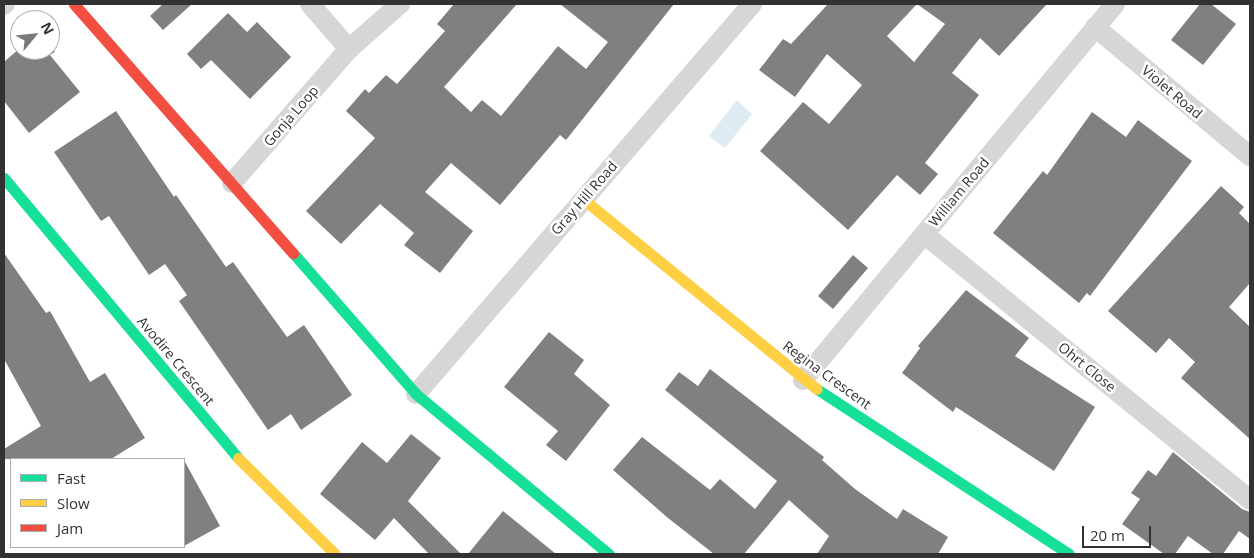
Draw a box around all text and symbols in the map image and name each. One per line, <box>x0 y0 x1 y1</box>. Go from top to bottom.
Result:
north arrow <box>10 10 60 60</box>
text: N <box>37 19 59 38</box>
street label: Violet Road <box>1138 62 1206 122</box>
street label: Gonja Loop <box>260 82 322 150</box>
street label: William Road <box>925 154 993 230</box>
street label: Gray Hill Road <box>547 158 621 238</box>
street label: Avodire Crescent <box>134 313 218 409</box>
street label: Regina Crescent <box>780 337 874 413</box>
street label: Ohrt Close <box>1055 339 1119 395</box>
legend <box>10 458 185 548</box>
text: Fast <box>57 468 86 488</box>
text: Slow <box>57 493 90 513</box>
scale bar <box>1084 516 1153 548</box>
text: Jam <box>57 518 83 538</box>
text: 20 m <box>1090 525 1125 545</box>

